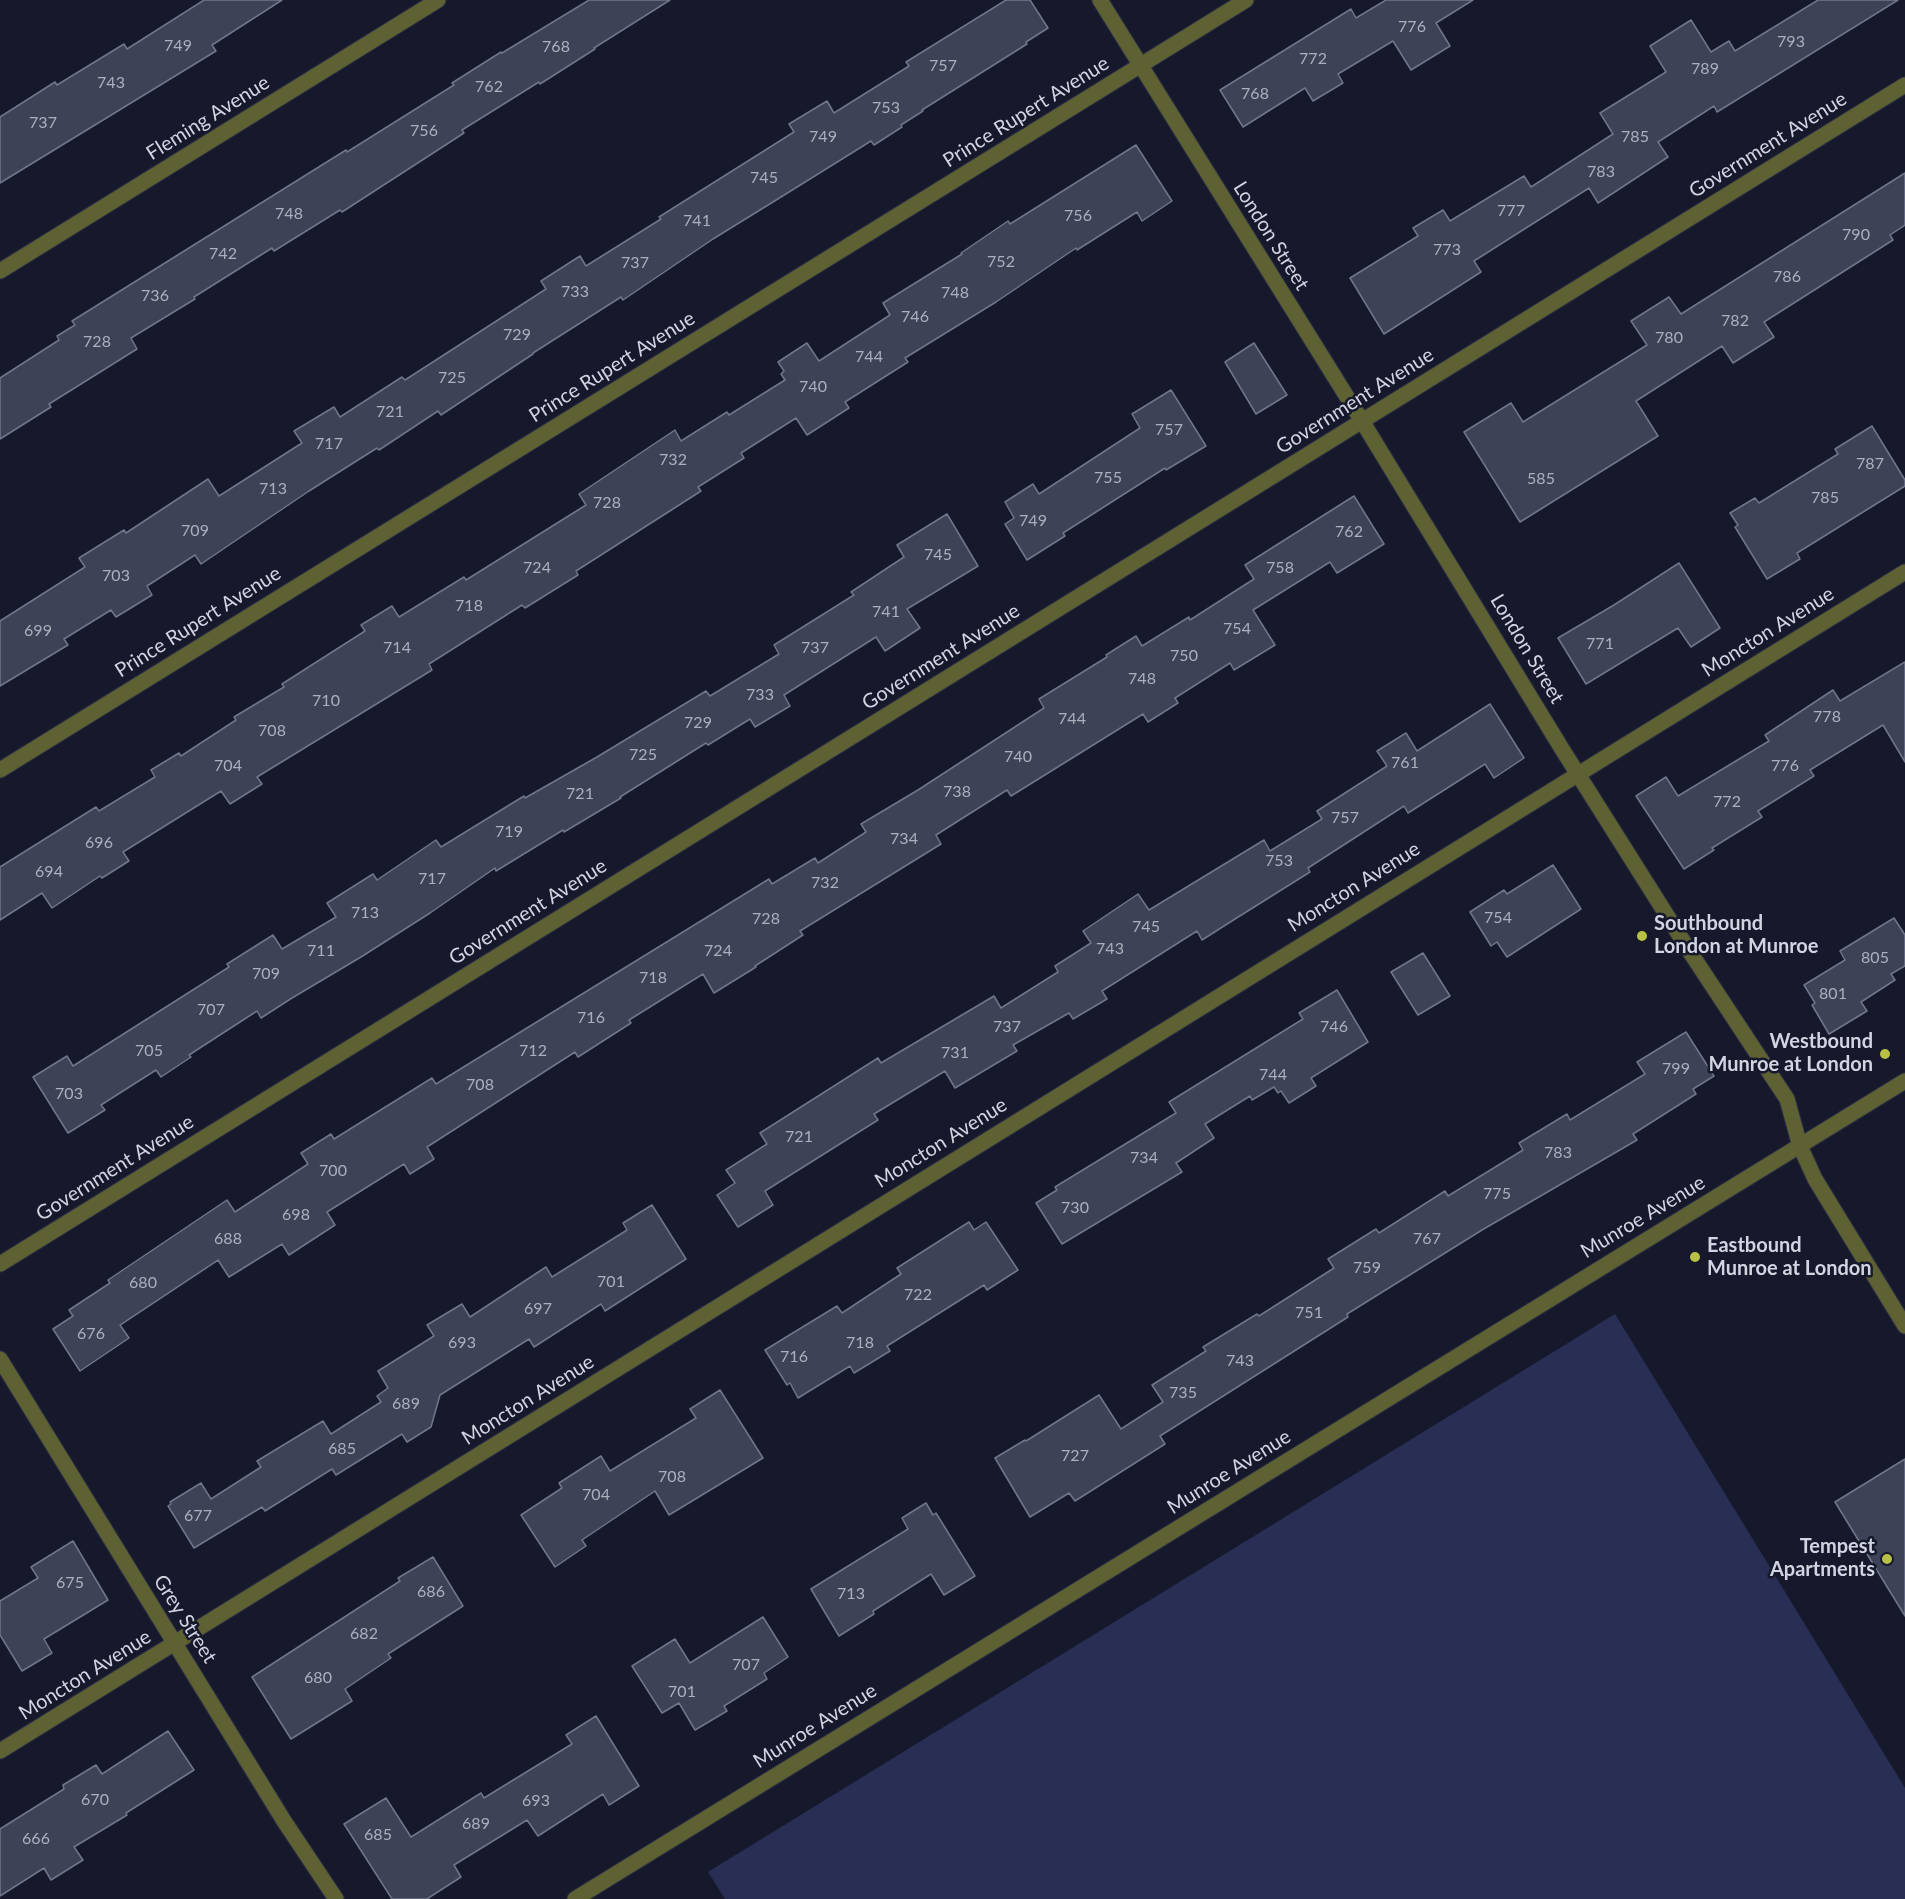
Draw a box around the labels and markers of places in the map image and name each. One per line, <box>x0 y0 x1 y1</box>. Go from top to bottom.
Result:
place label: Southbound London at Munroe <box>1654 912 1819 959</box>
marker: Southbound London at Munroe <box>1635 929 1649 943</box>
place label: Westbound Munroe at London <box>1708 1030 1873 1077</box>
marker: Westbound Munroe at London <box>1878 1047 1892 1061</box>
place label: Eastbound Munroe at London <box>1707 1234 1872 1281</box>
marker: Eastbound Munroe at London <box>1688 1250 1702 1264</box>
place label: Tempest Apartments <box>1770 1535 1875 1582</box>
marker: Tempest Apartments <box>1880 1552 1894 1566</box>

